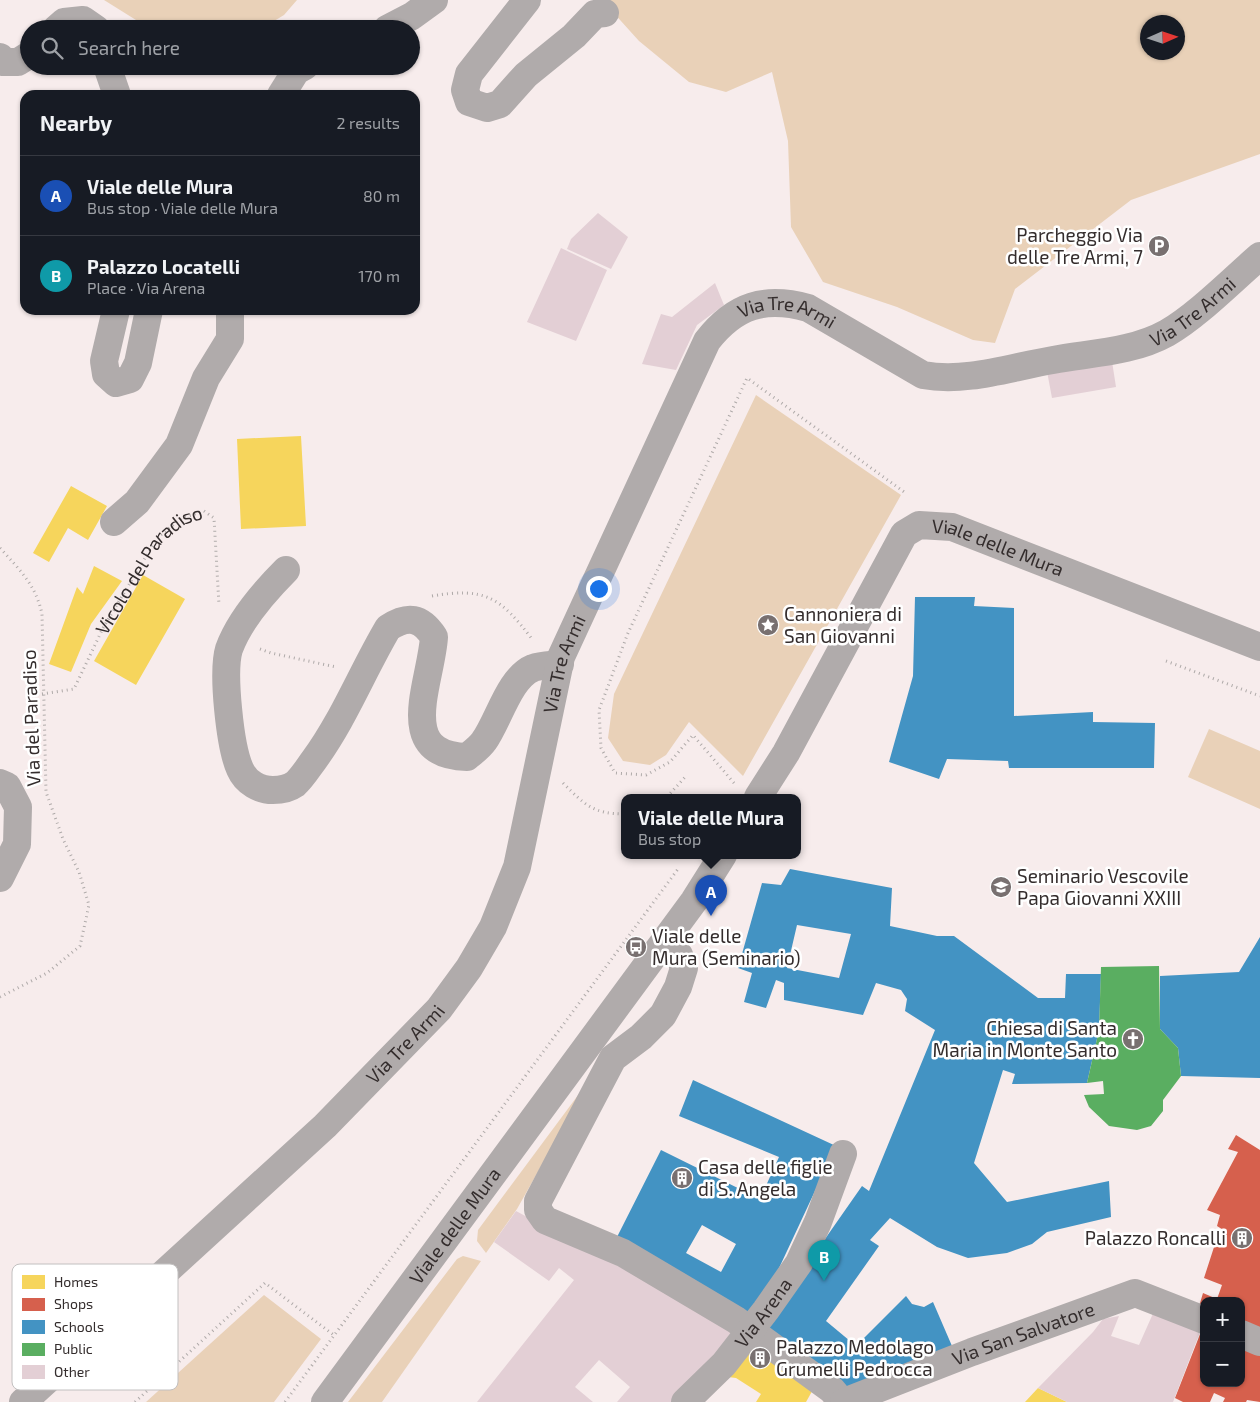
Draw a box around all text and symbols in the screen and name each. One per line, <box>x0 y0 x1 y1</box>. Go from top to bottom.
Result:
north arrow <box>1140 15 1185 60</box>
search box <box>20 20 420 75</box>
icon: search <box>38 34 66 62</box>
text: Search here <box>78 36 180 59</box>
text: Nearby <box>40 110 112 135</box>
text: 2 results <box>337 113 400 132</box>
text: Viale delle Mura <box>87 175 233 198</box>
text: A <box>51 186 61 205</box>
text: 80 m <box>363 186 400 205</box>
text: Bus stop · Viale delle Mura <box>87 198 278 217</box>
place label: Parcheggio Via delle Tre Armi, 7 <box>1007 223 1143 268</box>
parking icon: Parcheggio Via delle Tre Armi, 7 <box>1147 234 1171 258</box>
text: Palazzo Locatelli <box>87 255 240 278</box>
text: B <box>51 266 61 285</box>
text: 170 m <box>358 266 400 285</box>
street label: Via Tre Armi <box>1146 272 1240 351</box>
text: Place · Via Arena <box>87 278 205 297</box>
street label: Via Tre Armi <box>733 291 840 333</box>
street label: Vicolo del Paradiso <box>90 500 205 638</box>
street label: Viale delle Mura <box>931 514 1067 581</box>
your location <box>586 576 612 602</box>
place label: Cannoniera di San Giovanni <box>784 602 902 647</box>
street label: Via Tre Armi <box>538 611 590 715</box>
place icon: Cannoniera di San Giovanni <box>756 613 780 637</box>
street label: Via del Paradiso <box>17 649 44 787</box>
popup <box>621 794 801 859</box>
text: Viale delle Mura <box>638 806 784 829</box>
text: Bus stop <box>638 829 701 848</box>
place label: Seminario Vescovile Papa Giovanni XXIII <box>1017 864 1189 909</box>
pin: A <box>695 875 727 916</box>
school or university icon: Seminario Vescovile Papa Giovanni XXIII <box>989 875 1013 899</box>
place label: Viale delle Mura (Seminario) <box>652 924 801 969</box>
bus stop icon: Viale delle Mura (Seminario) <box>624 935 648 959</box>
street label: Via Tre Armi <box>361 1000 449 1088</box>
place label: Chiesa di Santa Maria in Monte Santo <box>933 1016 1117 1061</box>
church icon: Chiesa di Santa Maria in Monte Santo <box>1121 1027 1145 1051</box>
place label: Casa delle figlie di S. Angela <box>698 1155 833 1200</box>
street label: Viale delle Mura <box>404 1162 505 1288</box>
building icon: Casa delle figlie di S. Angela <box>670 1166 694 1190</box>
place label: Palazzo Roncalli <box>1085 1226 1226 1249</box>
building icon: Palazzo Roncalli <box>1230 1226 1254 1250</box>
pin: B <box>808 1240 840 1281</box>
legend <box>12 1264 178 1390</box>
text: Homes <box>54 1273 98 1290</box>
street label: Via Arena <box>729 1273 796 1352</box>
text: Shops <box>54 1295 93 1312</box>
street label: Via San Salvatore <box>949 1297 1097 1370</box>
map controls <box>1200 1297 1245 1387</box>
button: + <box>1200 1297 1245 1342</box>
text: Schools <box>54 1318 104 1335</box>
place label: Palazzo Medolago Grumelli Pedrocca <box>776 1335 934 1380</box>
text: Public <box>54 1340 93 1357</box>
button: − <box>1200 1342 1245 1387</box>
building icon: Palazzo Medolago Grumelli Pedrocca <box>748 1346 772 1370</box>
text: Other <box>54 1363 90 1380</box>

